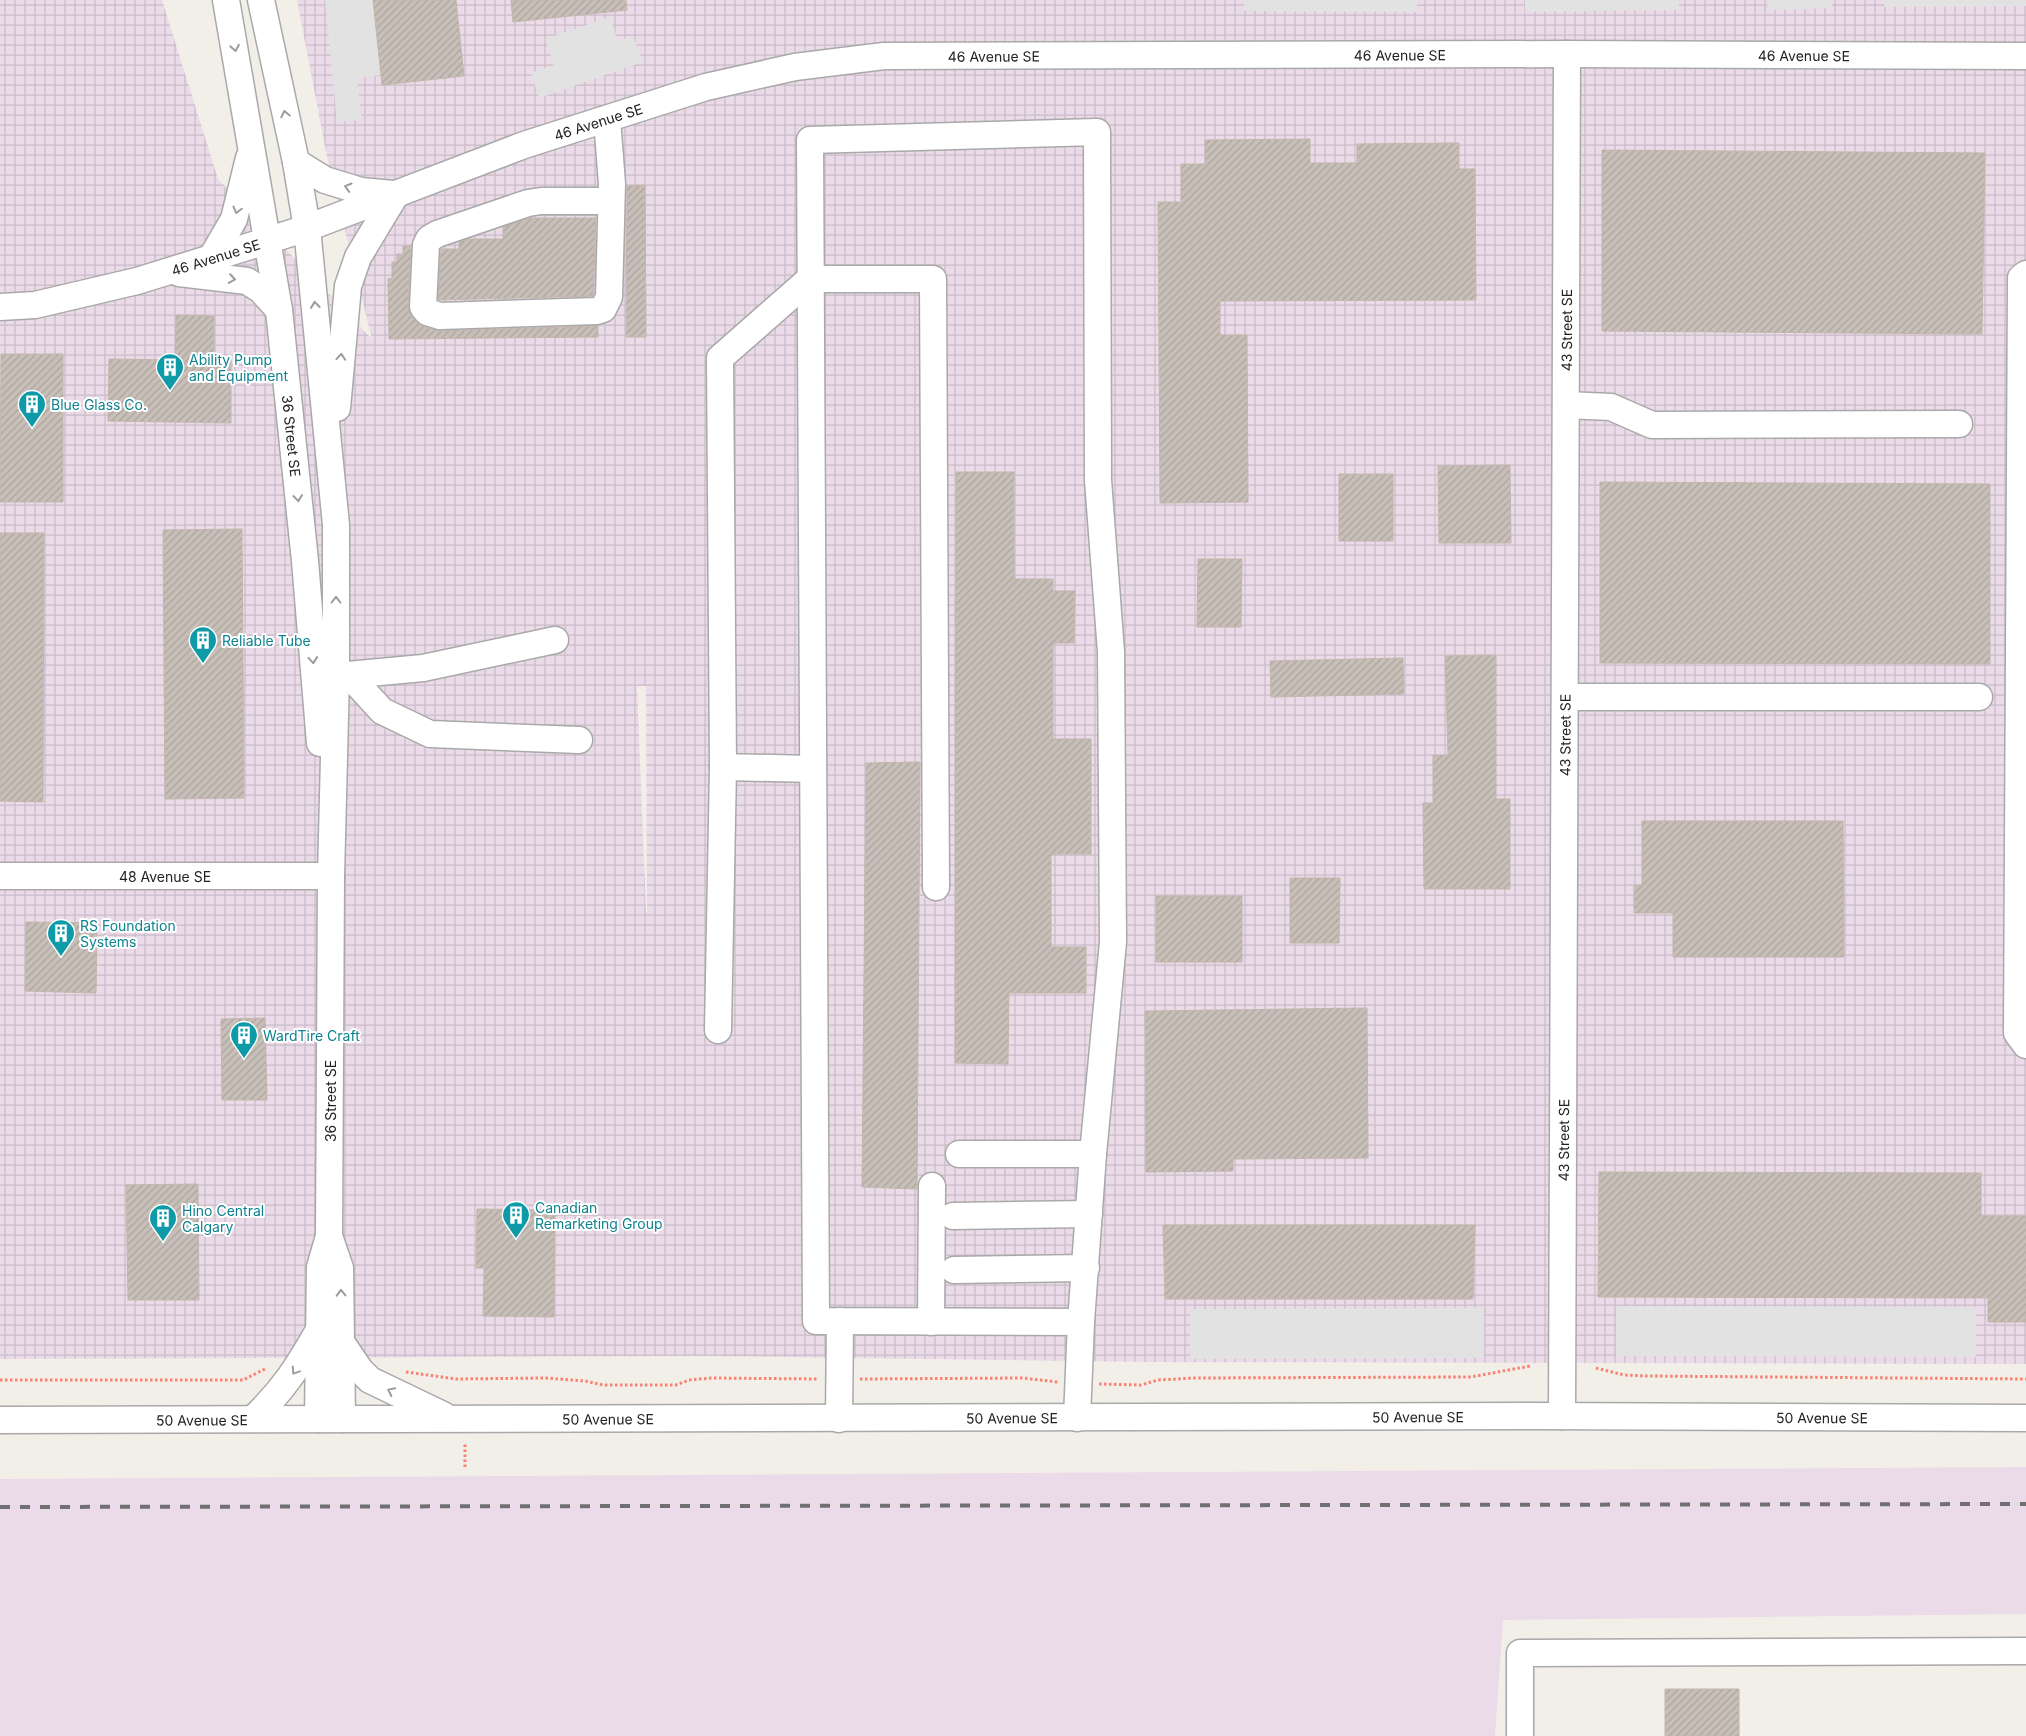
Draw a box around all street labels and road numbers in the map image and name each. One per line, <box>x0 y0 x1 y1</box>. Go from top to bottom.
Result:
street label: 46 Avenue SE <box>1354 46 1446 63</box>
street label: 46 Avenue SE <box>1758 46 1850 64</box>
street label: 46 Avenue SE <box>948 47 1040 64</box>
street label: 46 Avenue SE <box>552 99 645 143</box>
street label: 46 Avenue SE <box>169 235 262 278</box>
street label: 43 Street SE <box>1557 289 1575 371</box>
street label: 36 Street SE <box>279 394 305 478</box>
street label: 43 Street SE <box>1556 694 1573 776</box>
street label: 48 Avenue SE <box>119 868 211 885</box>
street label: 36 Street SE <box>322 1060 339 1142</box>
street label: 43 Street SE <box>1554 1099 1572 1181</box>
street label: 50 Avenue SE <box>1372 1408 1464 1425</box>
street label: 50 Avenue SE <box>1776 1408 1868 1426</box>
street label: 50 Avenue SE <box>966 1409 1058 1426</box>
street label: 50 Avenue SE <box>562 1410 654 1427</box>
street label: 50 Avenue SE <box>156 1411 248 1428</box>

